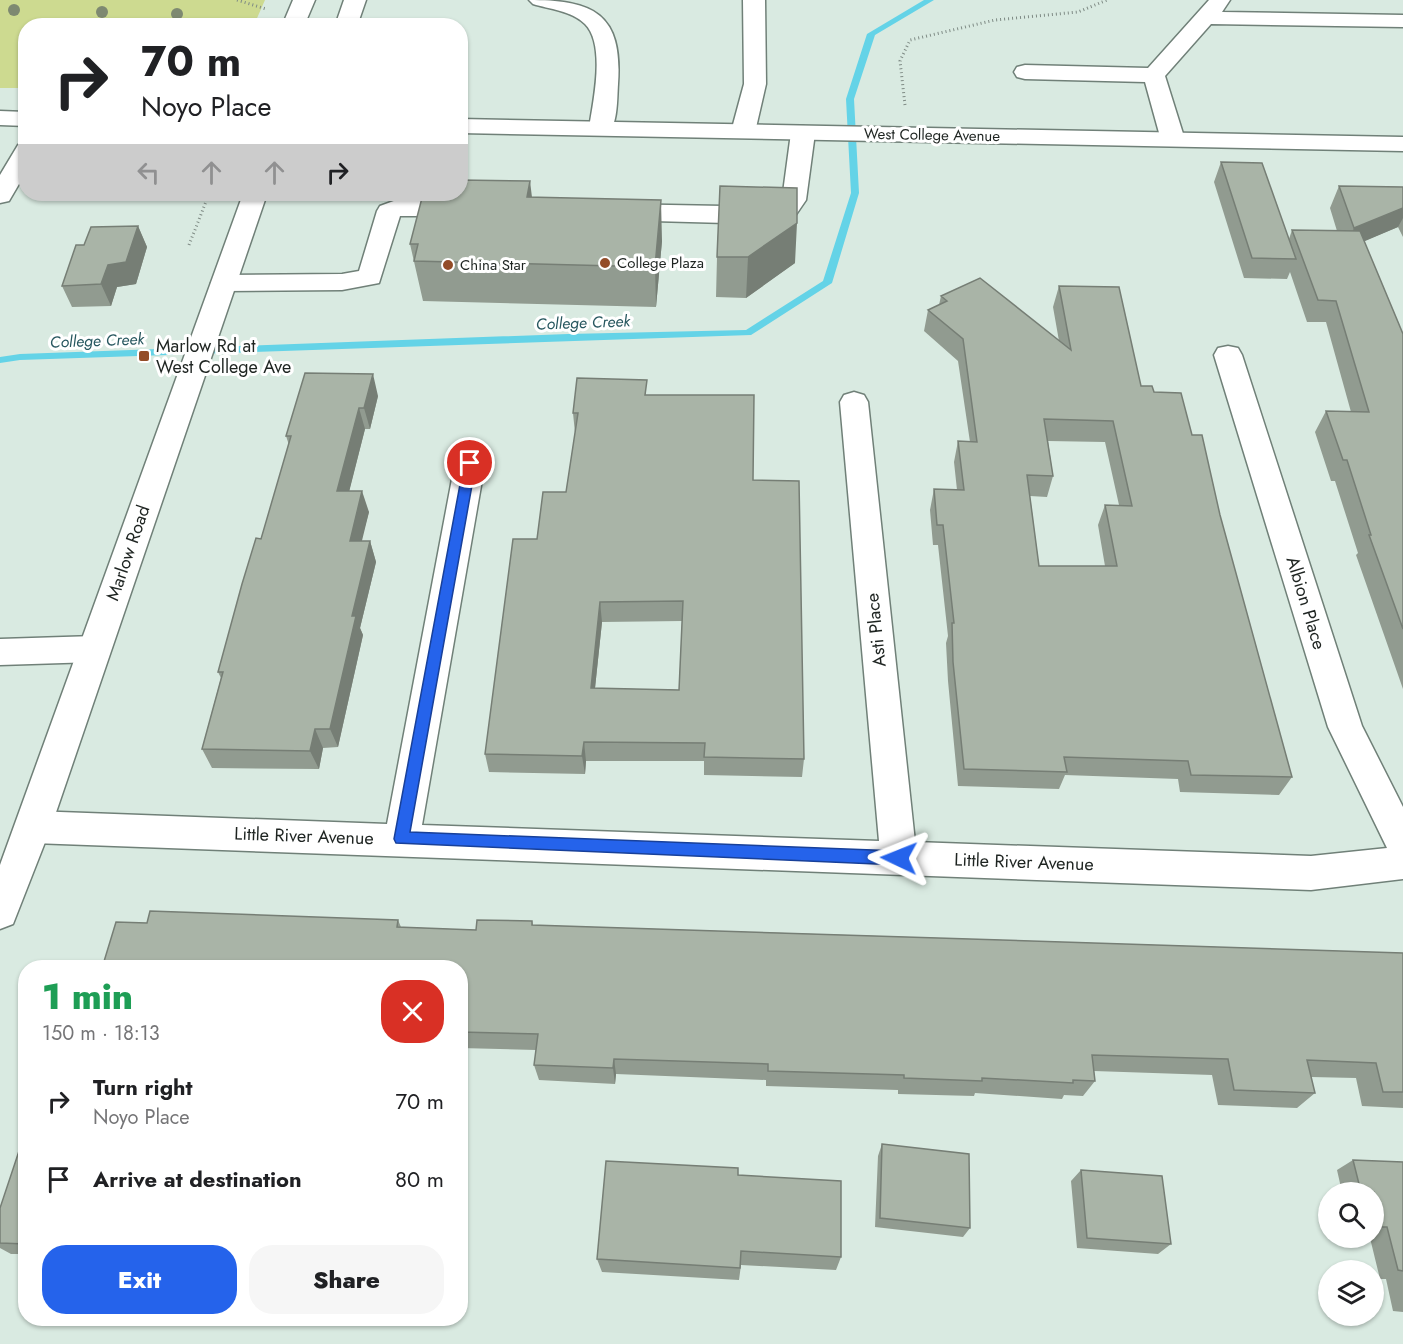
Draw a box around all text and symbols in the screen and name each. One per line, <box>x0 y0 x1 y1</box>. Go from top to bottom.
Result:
text: 70 m <box>141 31 241 92</box>
icon: right <box>42 42 120 120</box>
text: Noyo Place <box>141 87 271 126</box>
street label: West College Avenue <box>864 123 1001 147</box>
icon: left <box>132 156 165 189</box>
icon: ahead <box>195 156 228 189</box>
icon: ahead <box>258 156 291 189</box>
icon: right <box>321 156 354 189</box>
place label: College Plaza <box>617 252 704 274</box>
place label: China Star <box>460 254 527 276</box>
marker: College Plaza <box>598 256 612 270</box>
marker: China Star <box>441 258 455 272</box>
water label: College Creek <box>535 309 632 336</box>
water label: College Creek <box>49 327 146 354</box>
place label: Marlow Rd at West College Ave <box>156 333 291 380</box>
marker: Marlow Rd at West College Ave <box>137 349 151 363</box>
pin <box>444 437 495 488</box>
icon: arrive <box>453 446 486 479</box>
street label: Marlow Road <box>99 502 157 604</box>
street label: Albion Place <box>1280 553 1332 653</box>
street label: Asti Place <box>859 592 893 668</box>
street label: Little River Avenue <box>234 821 374 851</box>
position arrow <box>867 826 931 890</box>
street label: Little River Avenue <box>954 847 1094 877</box>
text: 1 min <box>42 970 133 1022</box>
button: close <box>381 980 444 1043</box>
text: 150 m · 18:13 <box>42 1019 160 1048</box>
text: Turn right <box>93 1071 193 1103</box>
icon: right <box>42 1085 75 1118</box>
text: 70 m <box>395 1085 444 1117</box>
text: Noyo Place <box>93 1103 190 1132</box>
icon: arrive <box>42 1163 75 1196</box>
text: Arrive at destination <box>93 1163 302 1195</box>
text: 80 m <box>395 1163 444 1195</box>
map controls <box>1318 1182 1384 1326</box>
button: search <box>1318 1182 1384 1248</box>
button: Exit <box>42 1245 237 1314</box>
button: Share <box>249 1245 444 1314</box>
button: layers <box>1318 1260 1384 1326</box>

